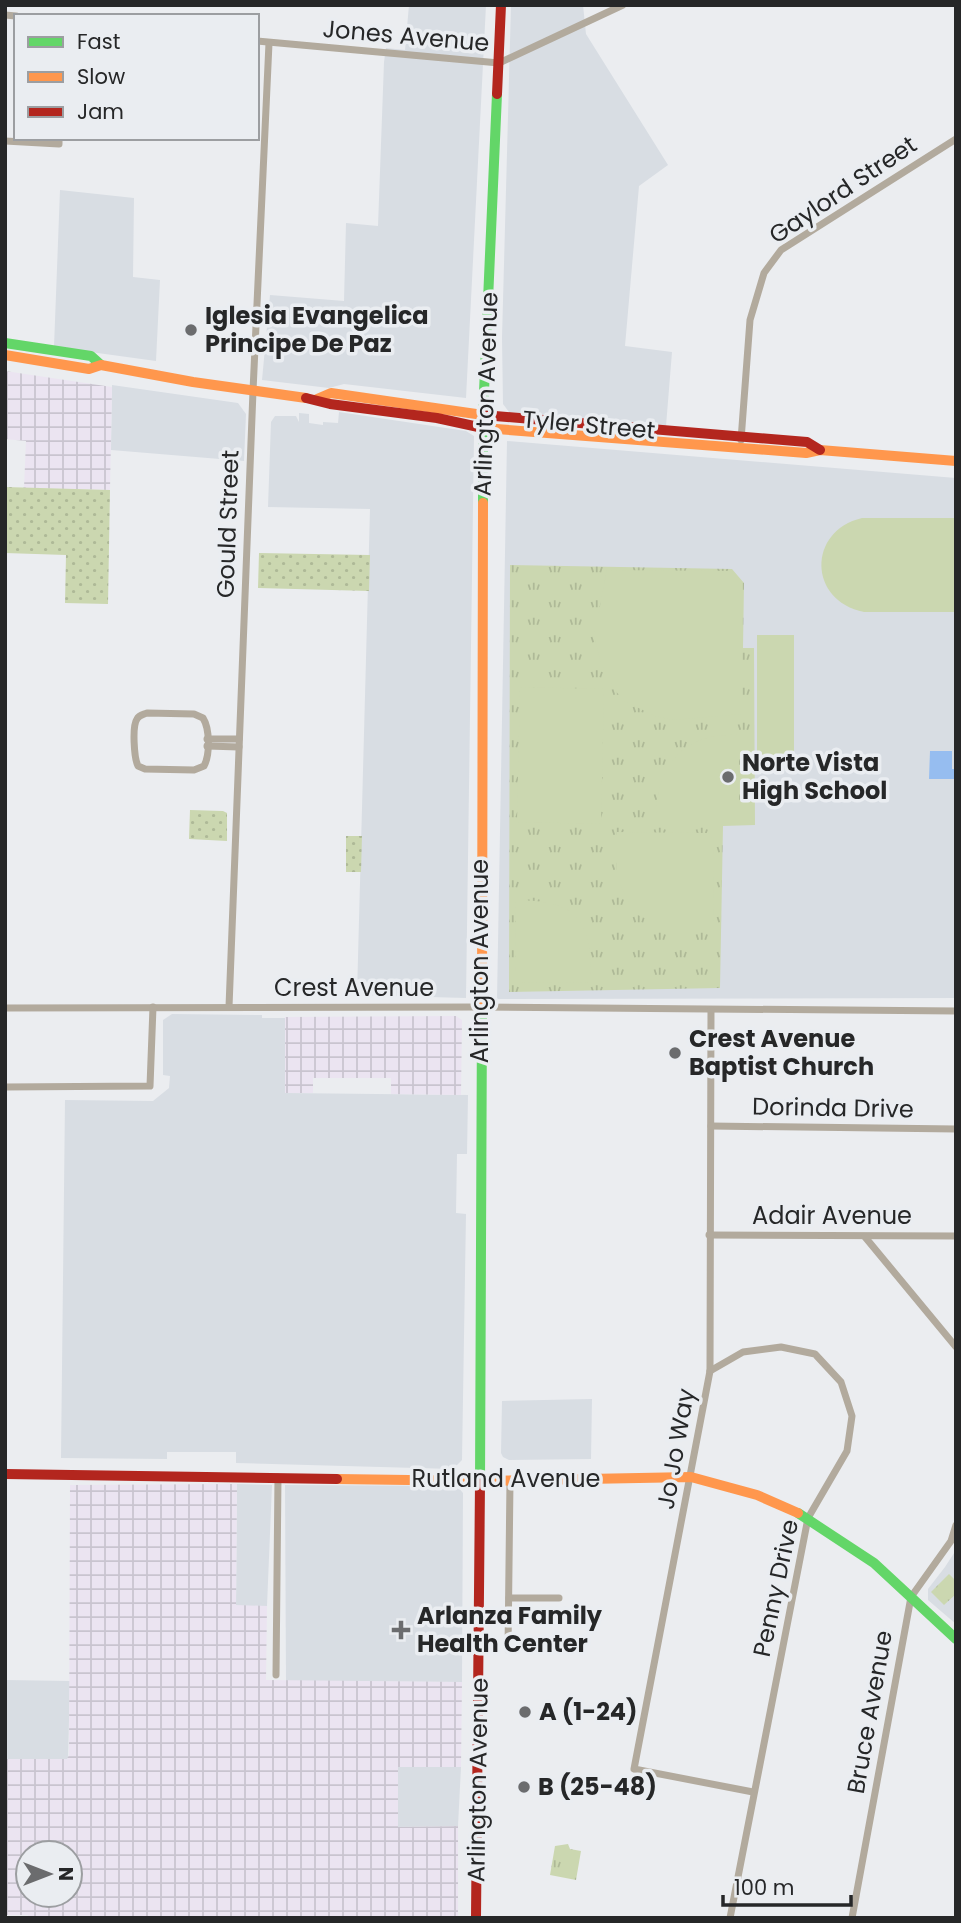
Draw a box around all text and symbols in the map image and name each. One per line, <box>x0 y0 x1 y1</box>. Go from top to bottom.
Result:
street label: Jones Avenue <box>321 12 491 59</box>
legend <box>14 14 259 140</box>
text: Fast <box>77 27 120 56</box>
text: Slow <box>77 62 125 91</box>
text: Jam <box>77 97 124 126</box>
street label: Gaylord Street <box>762 128 923 251</box>
street label: Arlington Avenue <box>465 291 506 497</box>
place label: Iglesia Evangelica Principe De Paz <box>205 299 429 360</box>
marker: Iglesia Evangelica Principe De Paz <box>183 322 199 338</box>
street label: Tyler Street <box>521 402 657 447</box>
street label: Gould Street <box>208 449 247 599</box>
place label: Norte Vista High School <box>742 746 887 807</box>
marker: Norte Vista High School <box>720 769 736 785</box>
street label: Arlington Avenue <box>463 859 496 1063</box>
street label: Crest Avenue <box>274 971 434 1004</box>
place label: Crest Avenue Baptist Church <box>689 1022 874 1083</box>
marker: Crest Avenue Baptist Church <box>667 1045 683 1061</box>
street label: Dorinda Drive <box>752 1090 914 1125</box>
street label: Adair Avenue <box>752 1199 912 1232</box>
street label: Jo Jo Way <box>649 1385 702 1512</box>
street label: Rutland Avenue <box>412 1462 600 1495</box>
street label: Penny Drive <box>745 1516 806 1660</box>
place label: Arlanza Family Health Center <box>417 1599 603 1660</box>
marker: Arlanza Family Health Center <box>391 1620 411 1640</box>
street label: Bruce Avenue <box>839 1628 900 1796</box>
street label: Arlington Avenue <box>459 1677 496 1883</box>
place label: A (1-24) <box>539 1695 638 1728</box>
marker: A (1-24) <box>517 1704 533 1720</box>
place label: B (25-48) <box>538 1770 657 1803</box>
marker: B (25-48) <box>516 1779 532 1795</box>
north arrow <box>14 1839 84 1909</box>
scale bar <box>723 1864 851 1908</box>
text: N <box>52 1867 79 1881</box>
text: 100 m <box>734 1873 794 1902</box>

